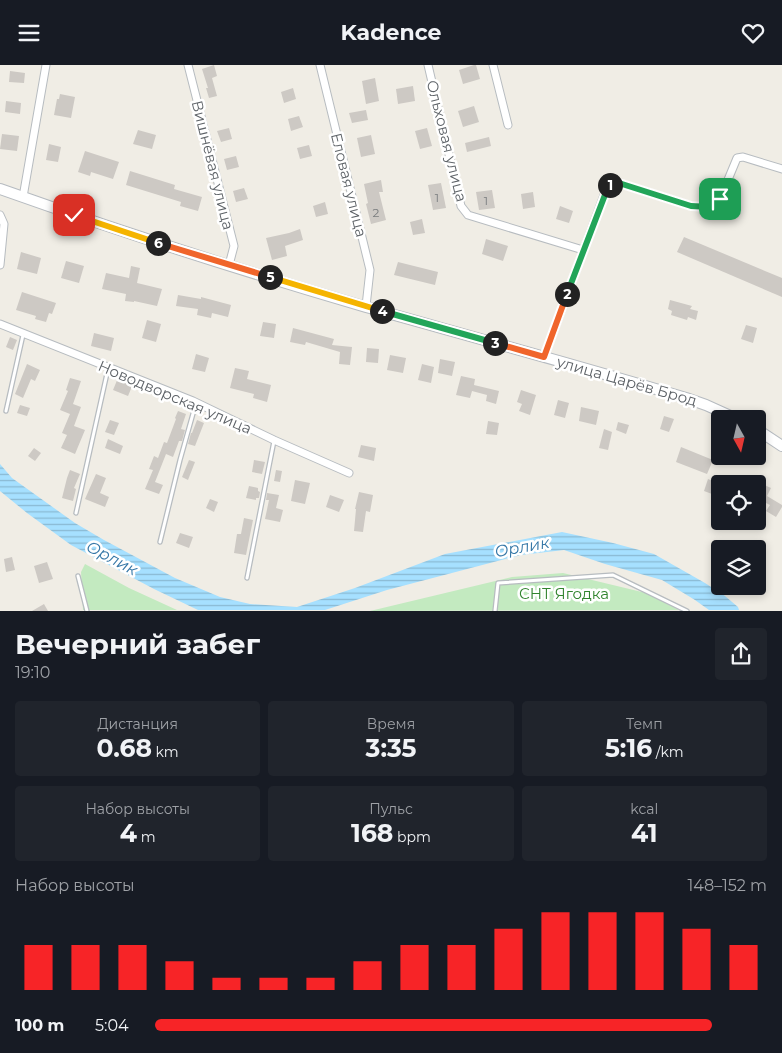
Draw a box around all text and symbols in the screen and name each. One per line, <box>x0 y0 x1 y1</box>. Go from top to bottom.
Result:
icon: menu <box>15 19 43 47</box>
text: Kadence <box>341 19 441 46</box>
icon: heart <box>739 19 767 47</box>
street label: Ольховая улица <box>423 78 471 204</box>
street label: Вишнёвая улица <box>188 98 238 232</box>
street label: Еловая улица <box>327 131 371 239</box>
pin: 1 <box>598 173 622 197</box>
text: 1 <box>608 176 613 194</box>
pin <box>699 178 741 220</box>
icon: arrive <box>706 185 734 213</box>
house number: 1 <box>435 190 439 205</box>
house number: 1 <box>484 193 488 208</box>
pin <box>53 194 95 236</box>
icon: check <box>60 201 88 229</box>
house number: 2 <box>373 205 380 220</box>
pin: 6 <box>146 231 170 255</box>
text: 6 <box>154 234 163 252</box>
pin: 5 <box>258 265 282 289</box>
text: 5 <box>266 268 275 286</box>
pin: 2 <box>554 281 580 307</box>
text: 2 <box>563 285 572 303</box>
pin: 4 <box>370 299 394 323</box>
text: 4 <box>378 302 387 320</box>
pin: 3 <box>482 331 508 355</box>
text: 3 <box>491 334 500 352</box>
street label: улица Царёв Брод <box>554 352 700 410</box>
street label: Новодворская улица <box>95 356 255 438</box>
north arrow <box>711 410 766 465</box>
map controls <box>711 410 766 595</box>
button: locate <box>711 475 766 530</box>
water label: Орлик <box>493 533 551 561</box>
water label: Орлик <box>83 537 141 580</box>
button: layers <box>711 540 766 595</box>
park label: СНТ Ягодка <box>519 584 609 603</box>
text: Вечерний забег <box>15 627 260 661</box>
button: share <box>715 628 767 680</box>
text: 19:10 <box>15 663 50 682</box>
text: Дистанция <box>97 715 178 733</box>
text: Время <box>367 715 415 733</box>
text: Темп <box>626 715 663 733</box>
text: 0.68 <box>97 733 152 763</box>
text: 3:35 <box>366 733 416 763</box>
text: 5:16 <box>605 733 652 763</box>
text: km <box>152 743 179 761</box>
text: /km <box>652 743 684 761</box>
text: Набор высоты <box>85 800 190 818</box>
text: Пульс <box>369 800 413 818</box>
text: kcal <box>630 800 658 818</box>
text: 4 <box>120 818 137 848</box>
text: 168 <box>351 818 393 848</box>
text: 41 <box>631 818 658 848</box>
text: m <box>137 828 156 846</box>
text: bpm <box>393 828 431 846</box>
text: Набор высоты <box>15 876 135 895</box>
text: 148–152 m <box>688 876 767 895</box>
text: 100 m <box>15 1016 64 1035</box>
text: 5:04 <box>95 1016 129 1035</box>

